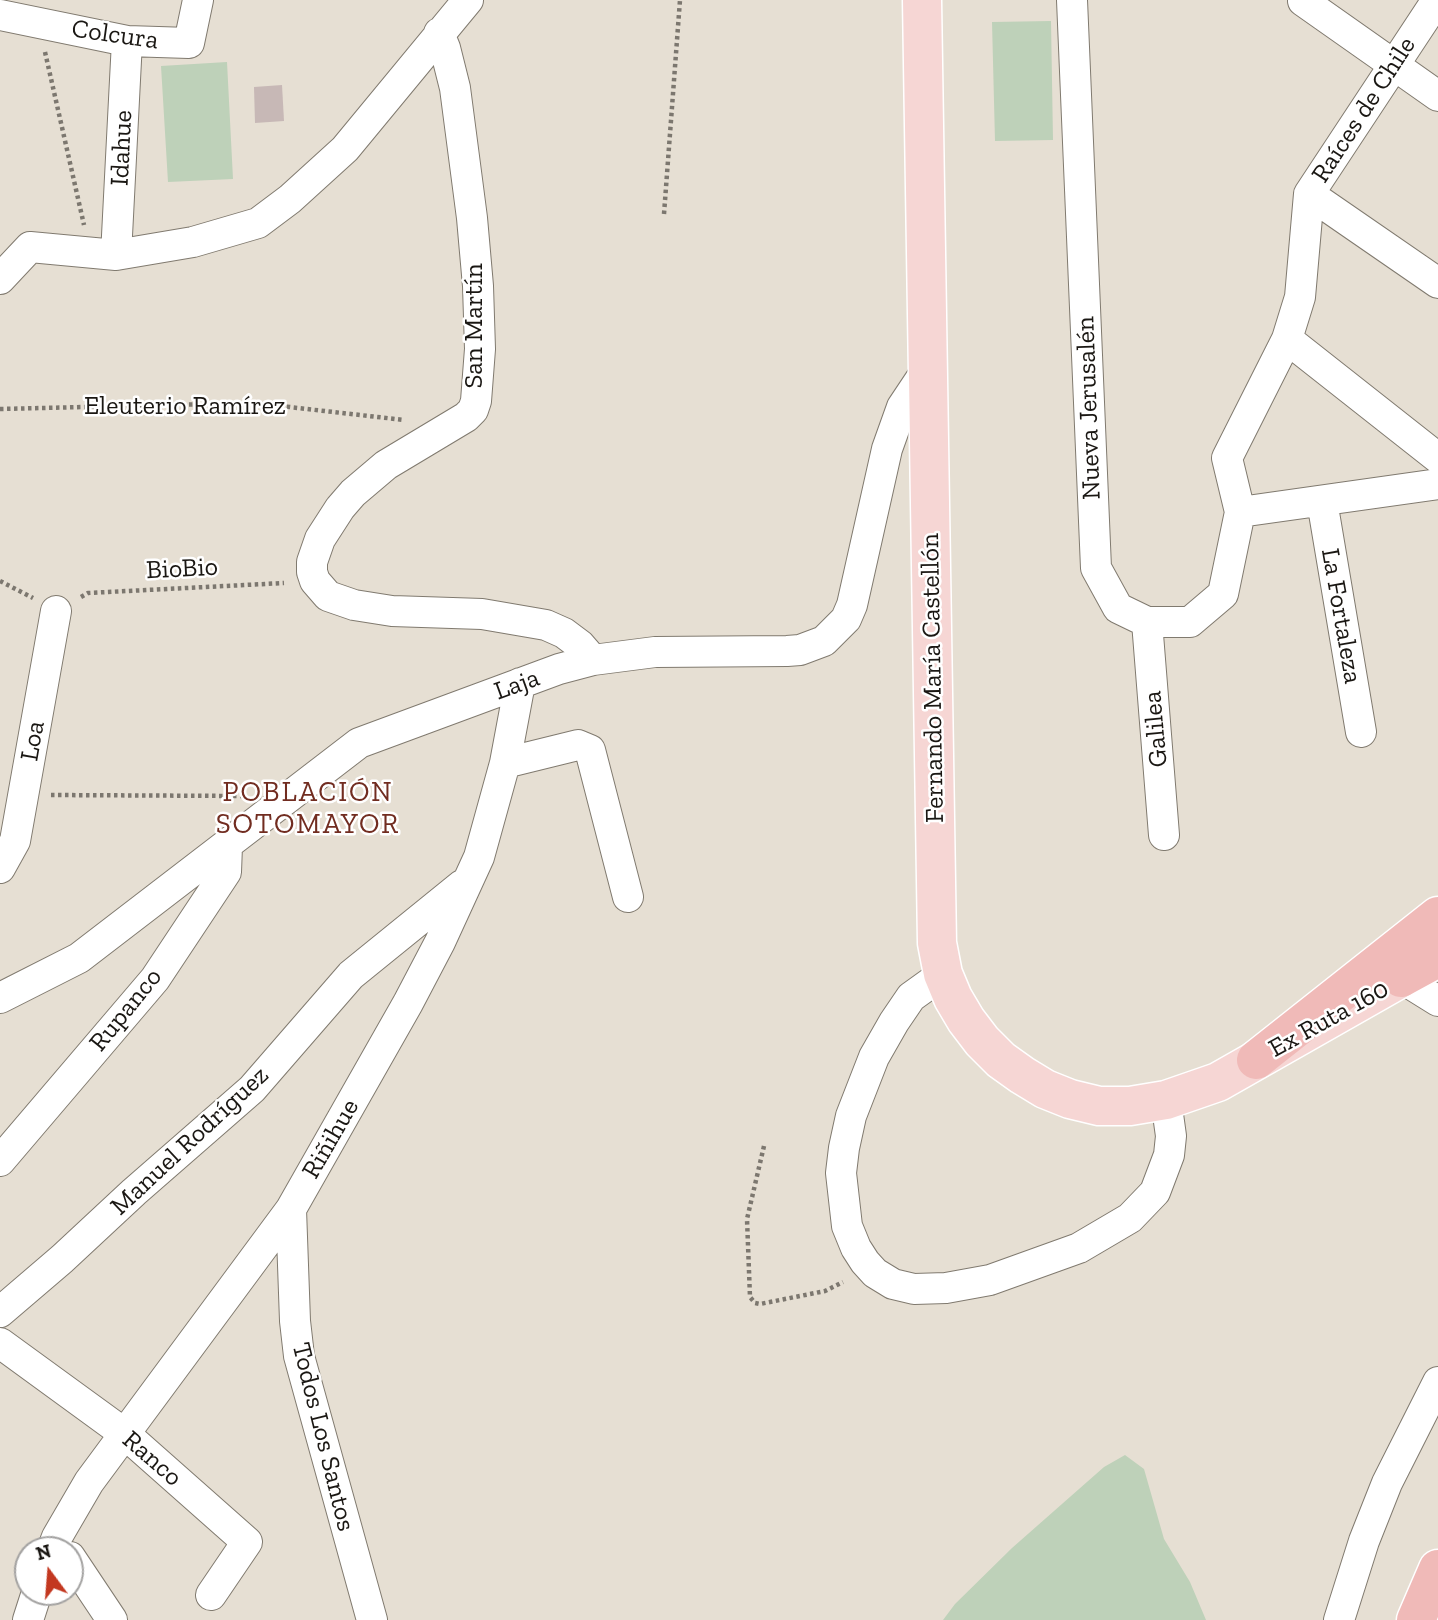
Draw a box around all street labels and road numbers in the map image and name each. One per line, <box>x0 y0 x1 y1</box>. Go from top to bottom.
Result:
street label: Colcura <box>70 13 160 57</box>
street label: Raíces de Chile <box>1305 31 1423 189</box>
street label: Idahue <box>104 109 140 187</box>
street label: San Martín <box>459 263 491 389</box>
street label: Nueva Jerusalén <box>1070 316 1108 500</box>
street label: Eleuterio Ramírez <box>84 391 286 423</box>
street label: Fernando María Castellón <box>915 533 951 823</box>
street label: La Fortaleza <box>1314 546 1368 686</box>
street label: BioBio <box>145 552 219 586</box>
street label: Laja <box>490 663 544 707</box>
street label: Galilea <box>1137 690 1175 768</box>
street label: Loa <box>14 719 52 763</box>
street label: Rupanco <box>83 962 169 1058</box>
street label: Ex Ruta 160 <box>1264 973 1394 1065</box>
street label: Manuel Rodríguez <box>105 1060 275 1222</box>
street label: Riñihue <box>296 1094 366 1184</box>
street label: Todos Los Santos <box>284 1340 362 1534</box>
street label: Ranco <box>116 1425 188 1493</box>

